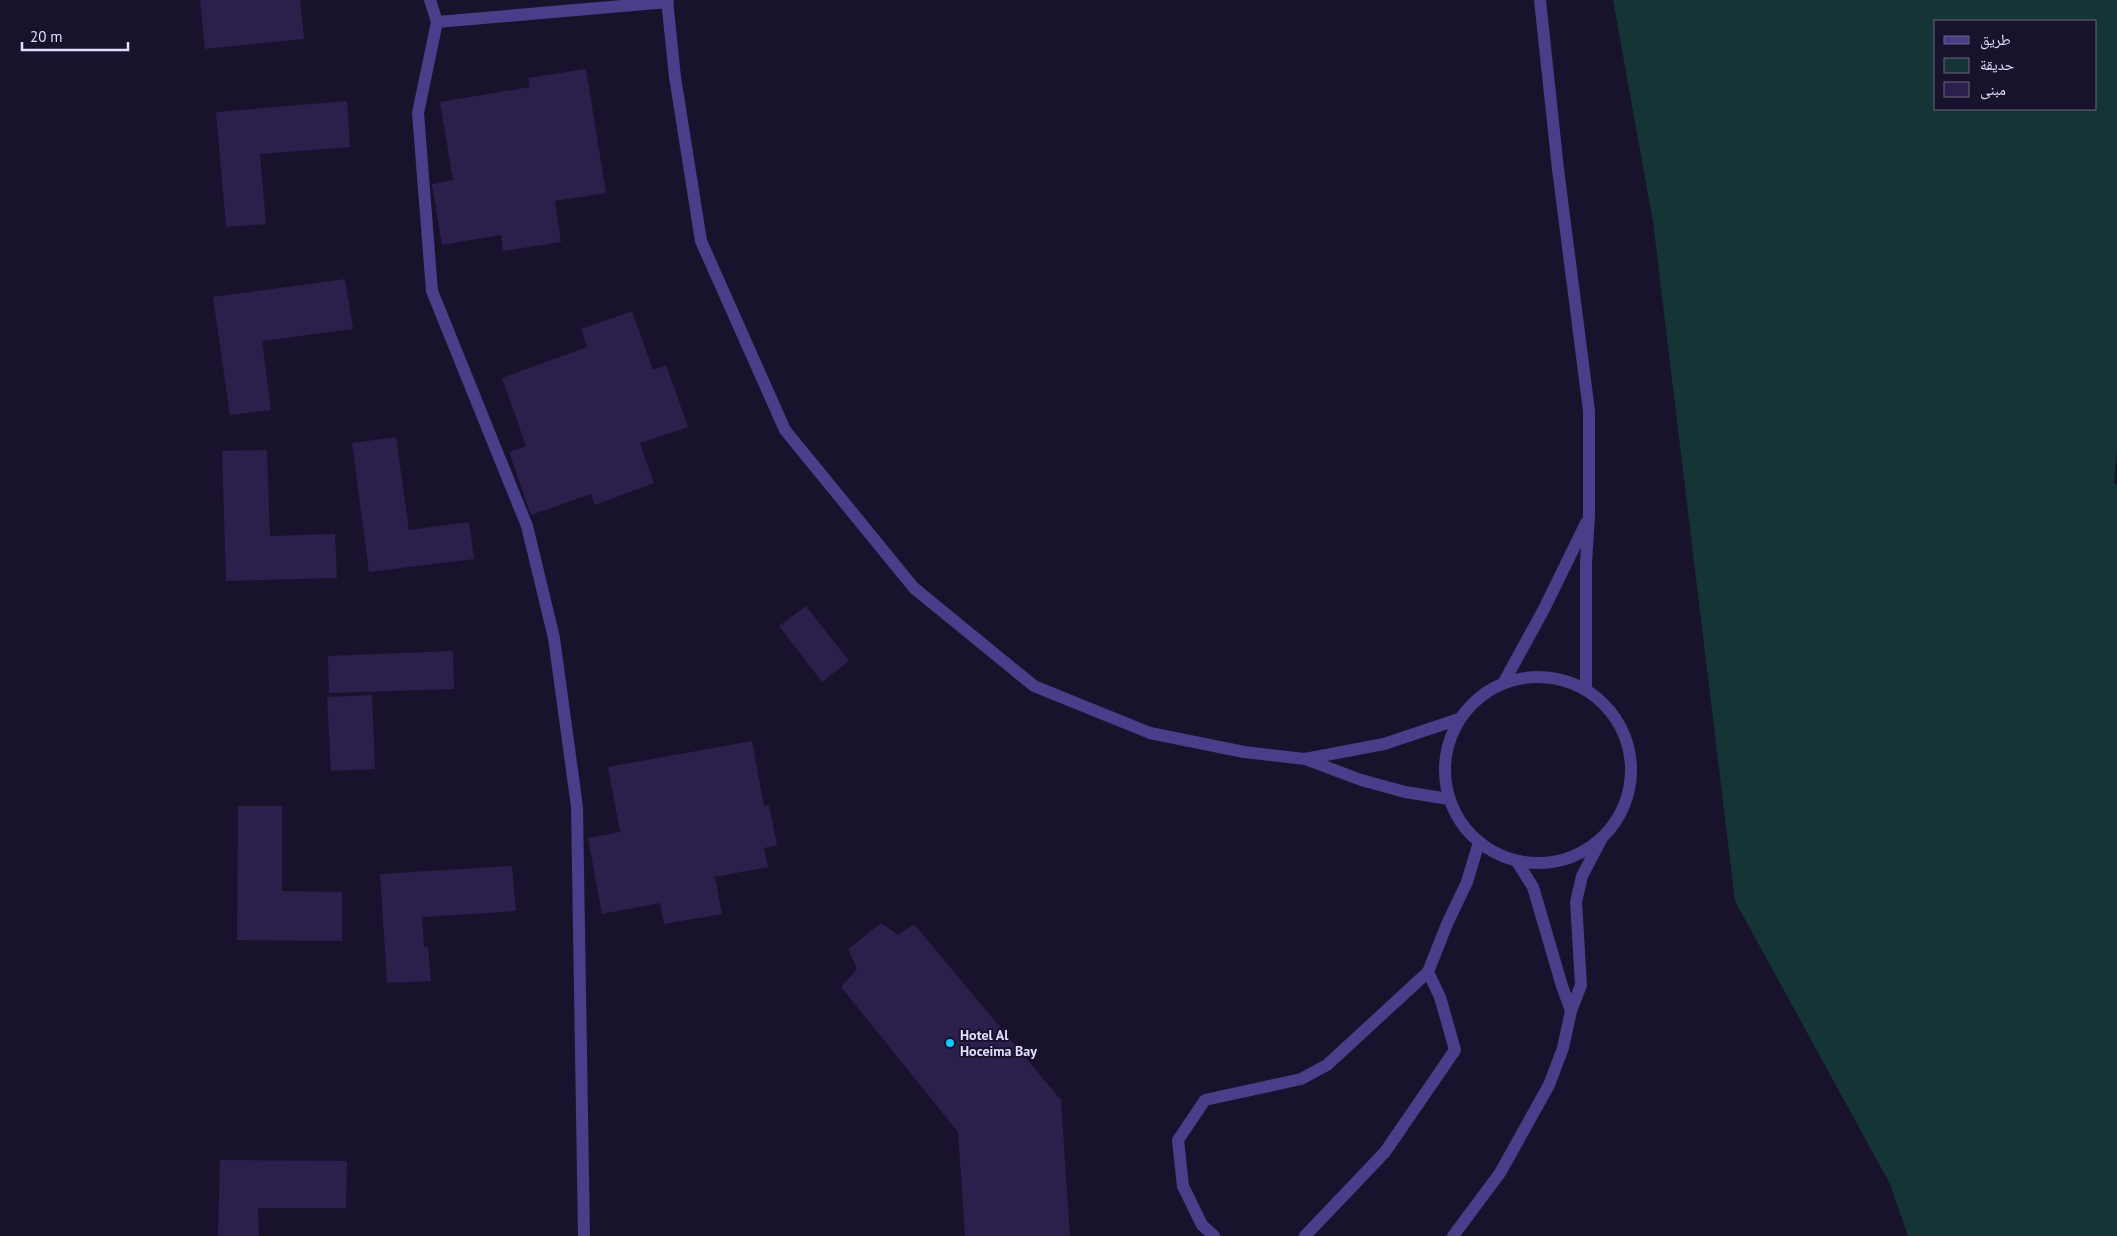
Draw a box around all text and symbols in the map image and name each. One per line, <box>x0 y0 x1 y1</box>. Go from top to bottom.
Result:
scale bar <box>22 20 129 52</box>
legend <box>1934 20 2097 110</box>
text: 20 m <box>30 27 63 46</box>
text: طريق <box>1980 30 2011 50</box>
text: حديقة <box>1980 55 2015 74</box>
text: مبنى <box>1980 80 2006 100</box>
place label: Hotel Al Hoceima Bay <box>960 1026 1037 1060</box>
marker: Hotel Al Hoceima Bay <box>944 1037 956 1049</box>

